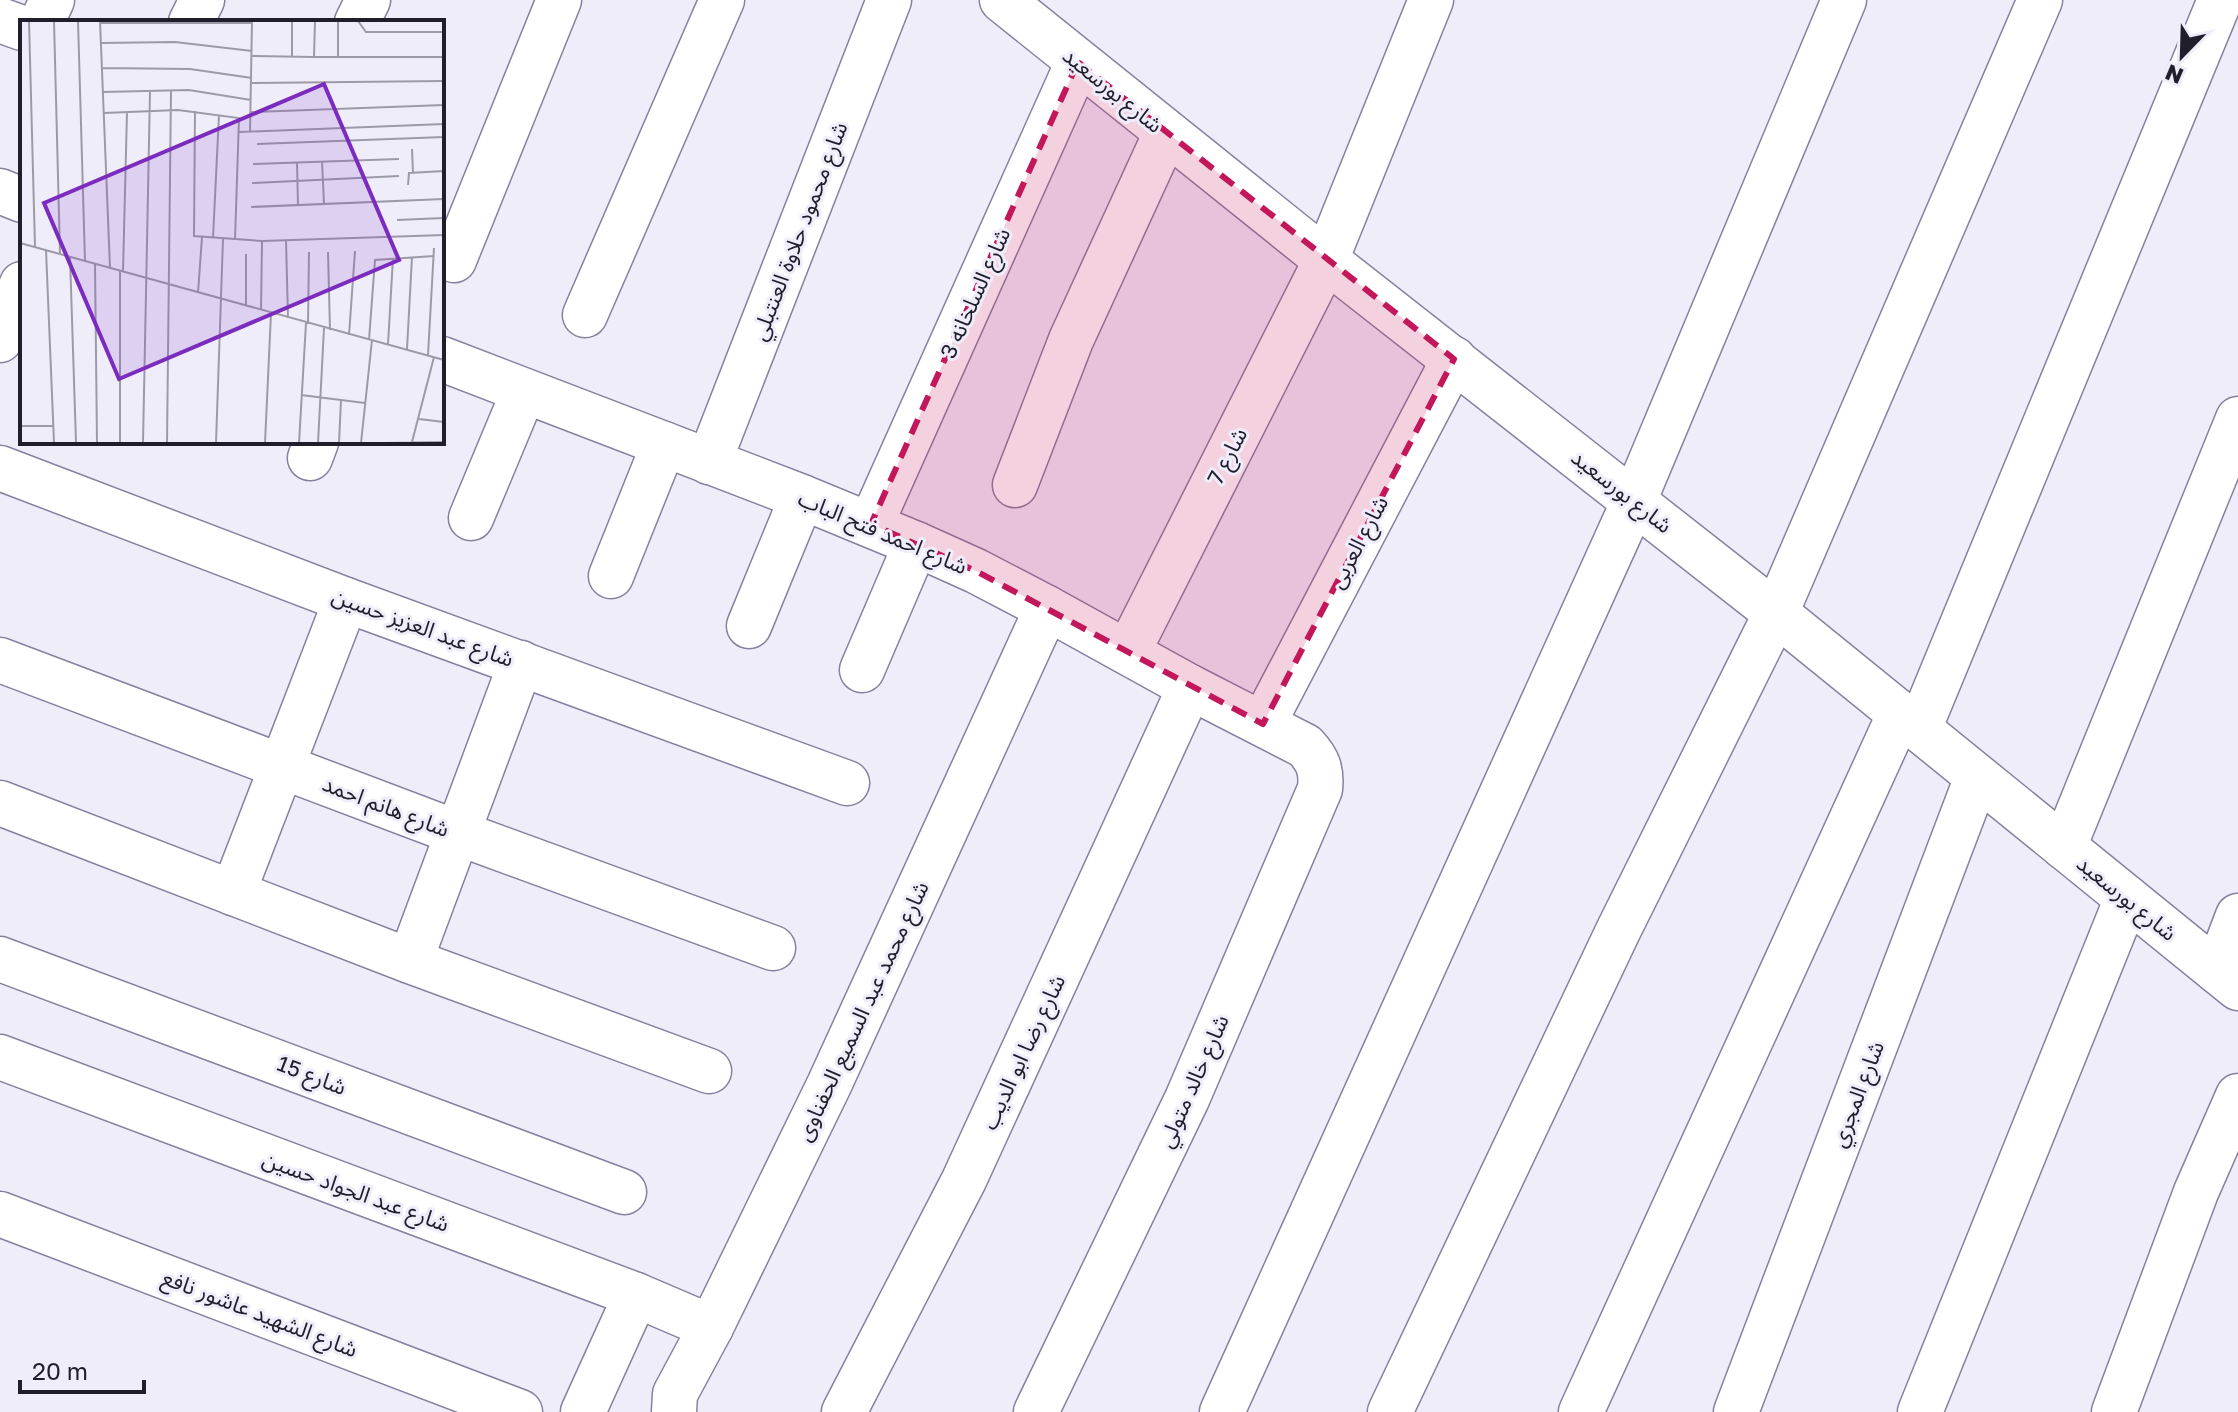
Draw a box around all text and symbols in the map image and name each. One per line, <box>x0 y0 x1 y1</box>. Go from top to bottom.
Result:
north arrow <box>2142 16 2222 96</box>
inset map <box>20 20 444 444</box>
street label: شارع بورسعيد <box>1055 41 1169 141</box>
text: N <box>2161 59 2187 91</box>
street label: شارع محمود حلاوة العنتبلي <box>744 118 857 345</box>
street label: شارع السلخانه 3 <box>934 223 1019 364</box>
street label: شارع 7 <box>1201 423 1256 490</box>
street label: شارع بورسعيد <box>1564 443 1678 542</box>
street label: شارع احمد فتح الباب <box>793 484 972 583</box>
street label: شارع العربى <box>1322 491 1397 595</box>
street label: شارع عبد العزيز حسين <box>327 581 518 676</box>
street label: شارع هانم احمد <box>317 769 453 846</box>
street label: شارع بورسعيد <box>2069 849 2183 949</box>
street label: شارع محمد عبد السميع الحفناوى <box>789 876 937 1147</box>
street label: شارع رضا ابو الديب <box>975 970 1074 1135</box>
street label: شارع خالد متولي <box>1151 1010 1238 1153</box>
street label: شارع المجري <box>1824 1037 1893 1152</box>
street label: شارع 15 <box>272 1049 351 1104</box>
street label: شارع عبد الجواد حسين <box>258 1144 453 1241</box>
street label: شارع الشهيد عاشور نافع <box>157 1263 362 1366</box>
scale bar <box>20 1344 144 1394</box>
text: 20 m <box>32 1356 88 1385</box>

